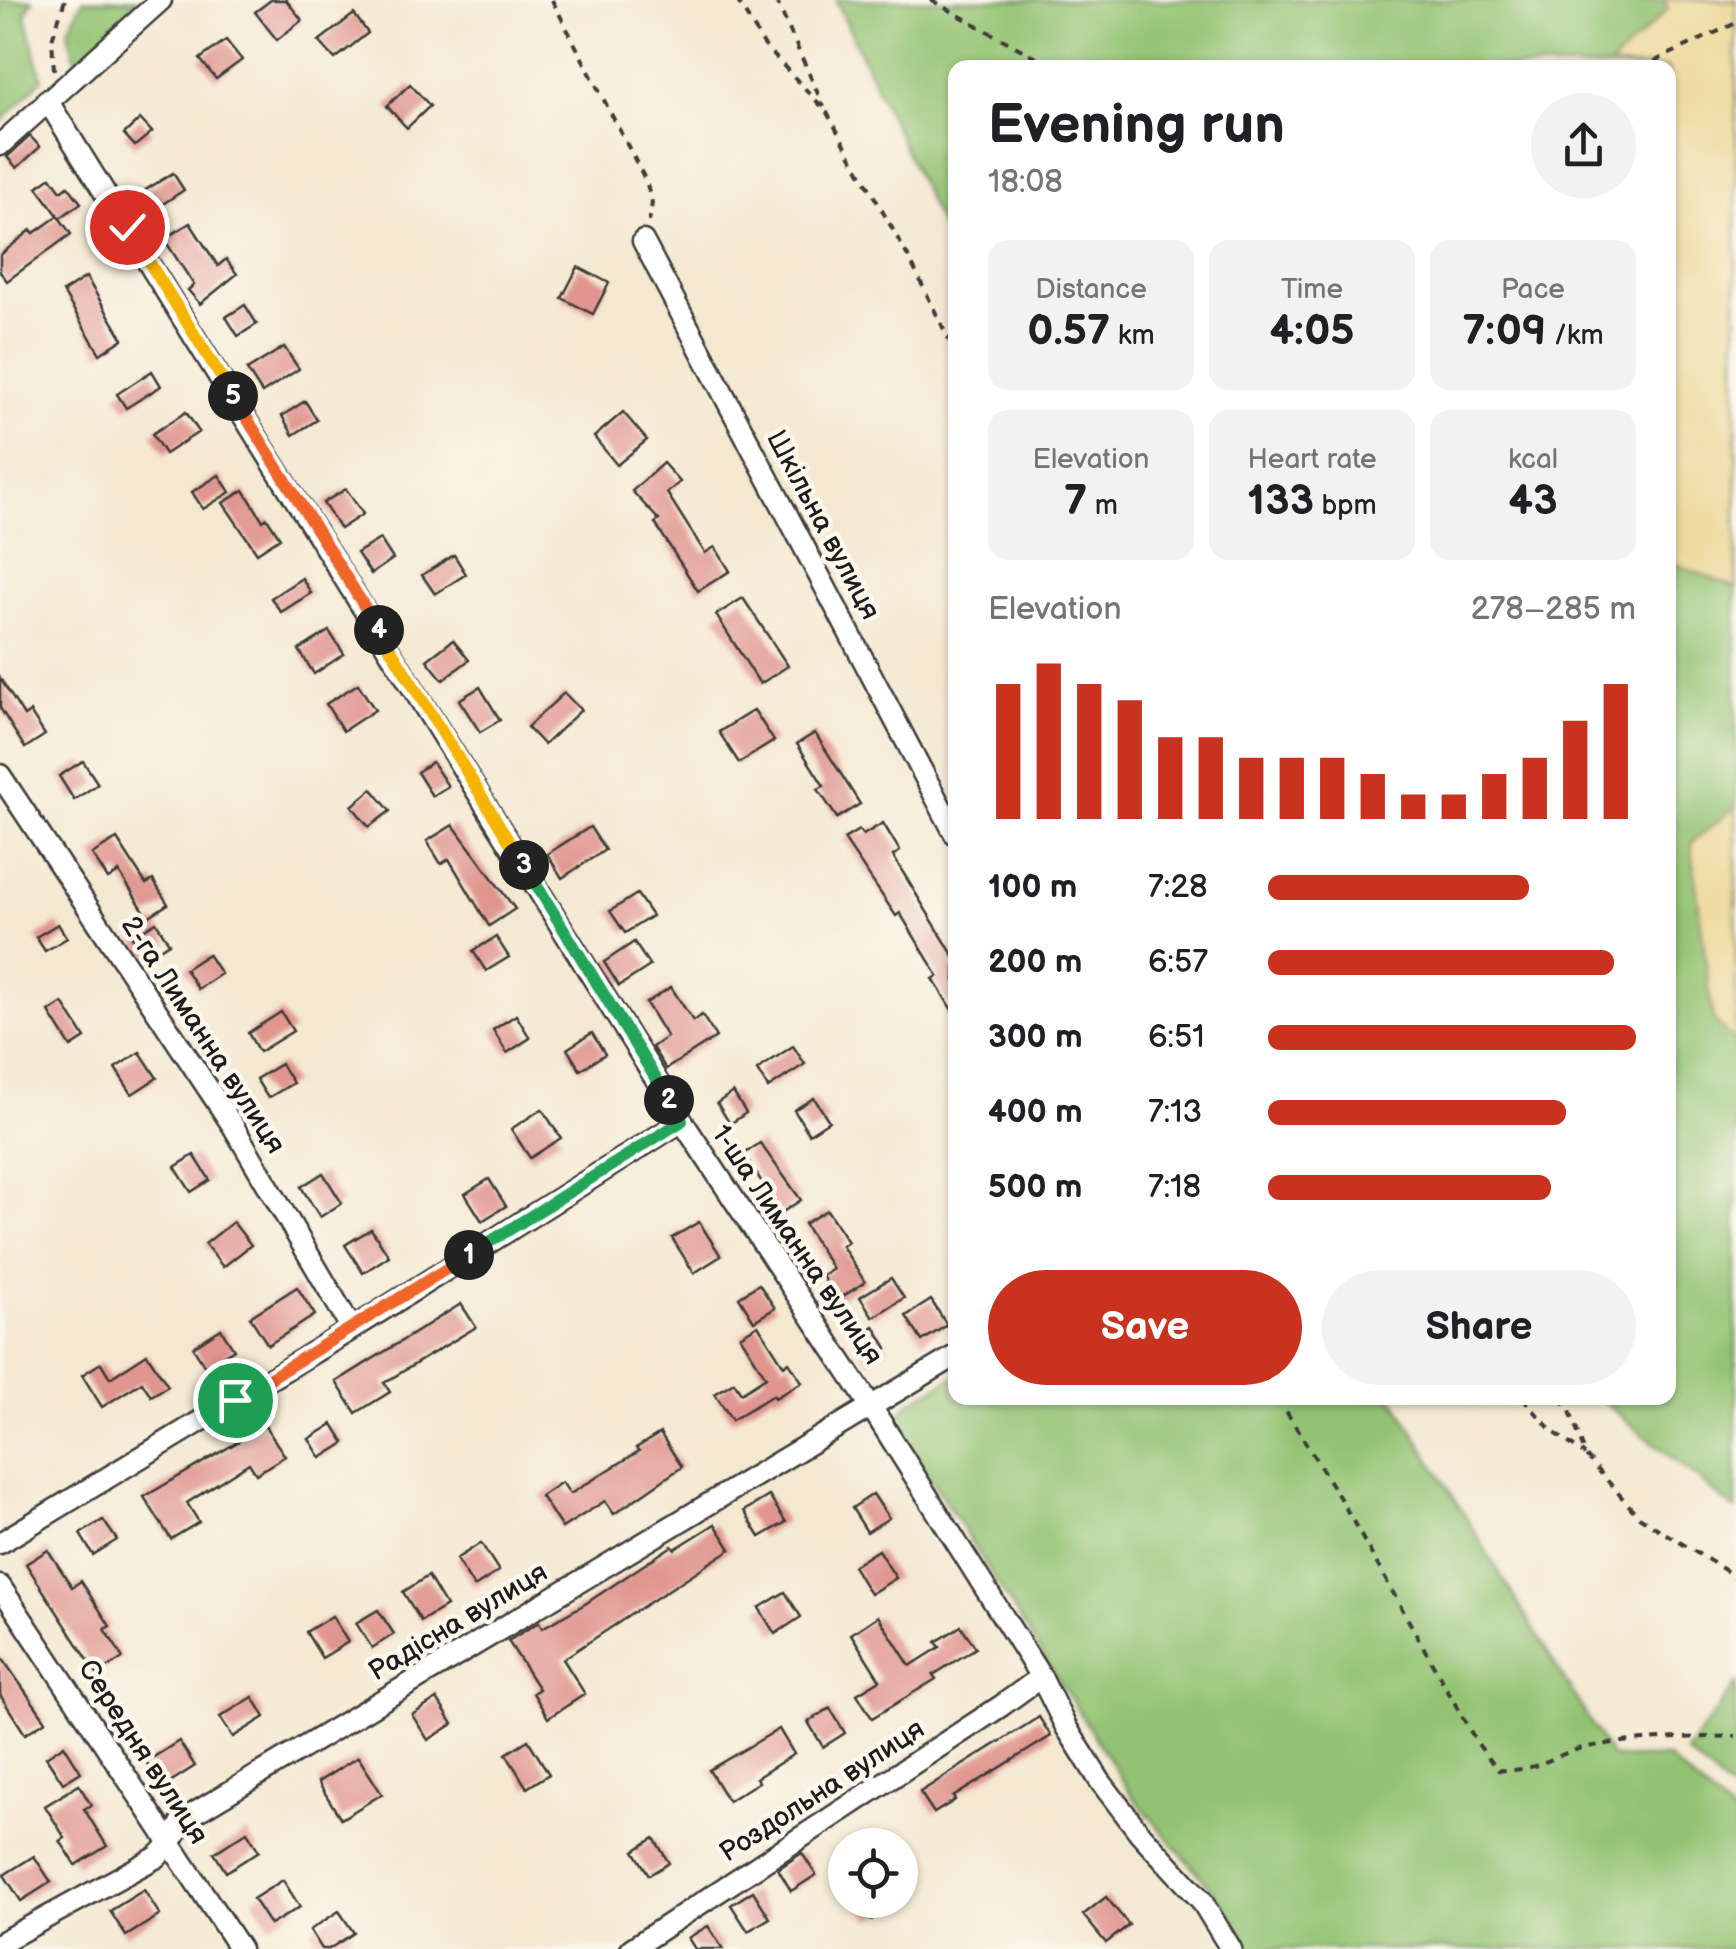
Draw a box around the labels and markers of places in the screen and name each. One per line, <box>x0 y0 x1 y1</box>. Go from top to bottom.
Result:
pin <box>85 185 170 270</box>
pin: 5 <box>208 371 258 421</box>
pin: 4 <box>354 605 404 655</box>
pin: 3 <box>499 840 549 890</box>
pin: 2 <box>644 1075 694 1125</box>
pin: 1 <box>444 1230 494 1280</box>
pin <box>193 1358 278 1443</box>

